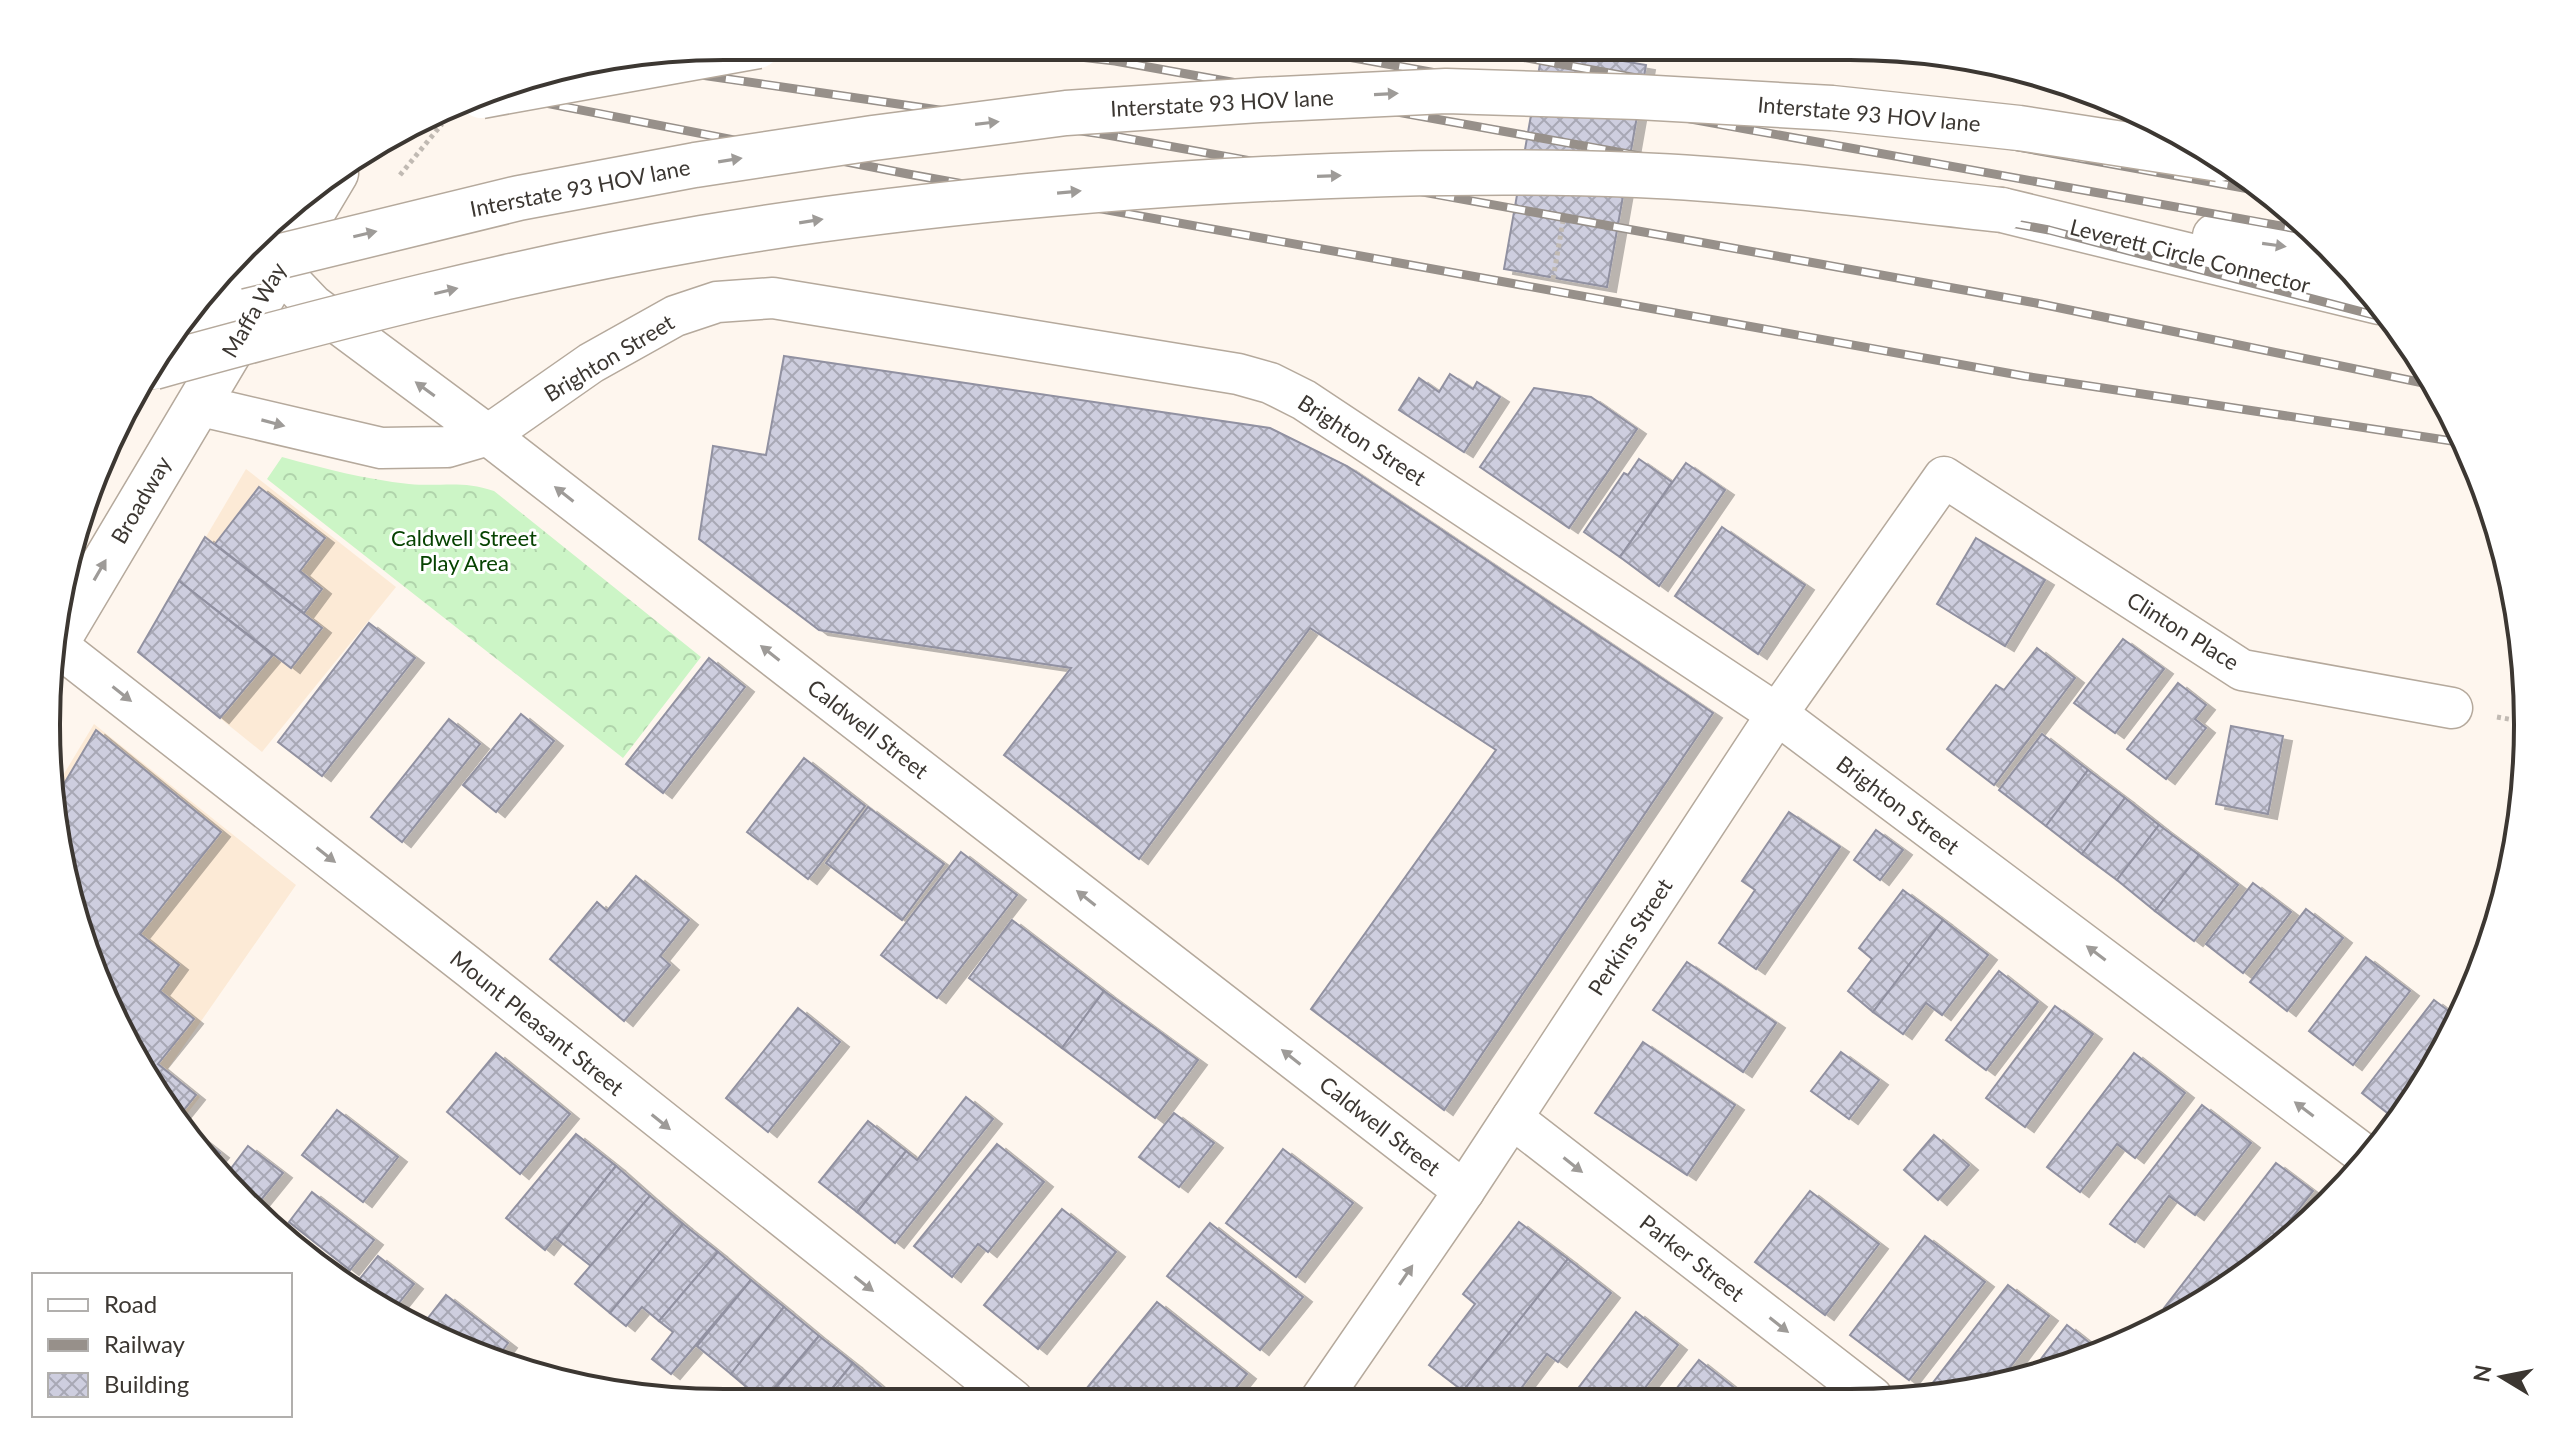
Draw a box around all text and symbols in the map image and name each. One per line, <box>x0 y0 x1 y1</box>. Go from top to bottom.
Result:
street label: Interstate 93 HOV lane <box>1110 83 1334 122</box>
one-way arrow <box>1374 87 1399 100</box>
street label: Interstate 93 HOV lane <box>1756 90 1982 137</box>
one-way arrow <box>975 116 1000 129</box>
street label: Interstate 93 HOV lane <box>468 153 692 222</box>
one-way arrow <box>718 153 743 166</box>
one-way arrow <box>1317 170 1342 183</box>
one-way arrow <box>1057 185 1082 198</box>
street label: Leverett Circle Connector <box>2067 213 2313 298</box>
one-way arrow <box>799 215 824 227</box>
one-way arrow <box>353 227 378 240</box>
one-way arrow <box>2261 239 2286 252</box>
street label: Maffa Way <box>216 257 292 362</box>
one-way arrow <box>434 284 459 297</box>
street label: Brighton Street <box>539 308 679 407</box>
one-way arrow <box>415 381 436 397</box>
street label: Brighton Street <box>1293 388 1431 491</box>
one-way arrow <box>260 417 285 429</box>
street label: Broadway <box>105 451 177 548</box>
one-way arrow <box>554 486 574 502</box>
park label: Caldwell Street Play Area <box>391 524 537 576</box>
one-way arrow <box>93 559 107 581</box>
street label: Clinton Place <box>2122 586 2244 676</box>
one-way arrow <box>760 645 780 662</box>
street label: Caldwell Street <box>803 673 934 784</box>
one-way arrow <box>112 686 132 702</box>
street label: Brighton Street <box>1831 750 1965 860</box>
one-way arrow <box>316 846 336 863</box>
street label: Perkins Street <box>1582 873 1677 1000</box>
one-way arrow <box>1076 890 1096 907</box>
street label: Mount Pleasant Street <box>445 944 630 1101</box>
one-way arrow <box>2086 946 2106 962</box>
one-way arrow <box>1281 1050 1302 1066</box>
street label: Caldwell Street <box>1315 1070 1446 1181</box>
one-way arrow <box>2294 1102 2314 1118</box>
one-way arrow <box>650 1113 670 1130</box>
one-way arrow <box>1563 1157 1583 1173</box>
street label: Parker Street <box>1635 1208 1750 1307</box>
one-way arrow <box>1398 1264 1413 1285</box>
legend <box>32 1273 292 1417</box>
one-way arrow <box>854 1275 874 1291</box>
text: Road <box>104 1289 157 1318</box>
one-way arrow <box>1768 1316 1789 1333</box>
text: Railway <box>104 1329 186 1358</box>
north arrow <box>2462 1337 2542 1417</box>
text: N <box>2467 1363 2497 1384</box>
text: Building <box>104 1369 189 1398</box>

